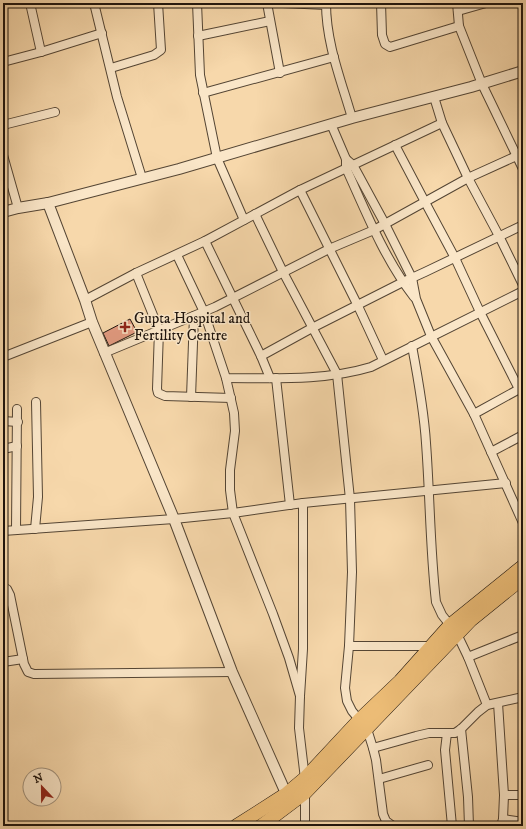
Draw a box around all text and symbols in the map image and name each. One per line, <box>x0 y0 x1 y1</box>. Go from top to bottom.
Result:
place label: Gupta Hospital and Fertility Centre <box>134 309 251 345</box>
marker: Gupta Hospital and Fertility Centre <box>119 321 131 333</box>
north arrow <box>22 767 62 807</box>
text: N <box>32 770 45 787</box>

